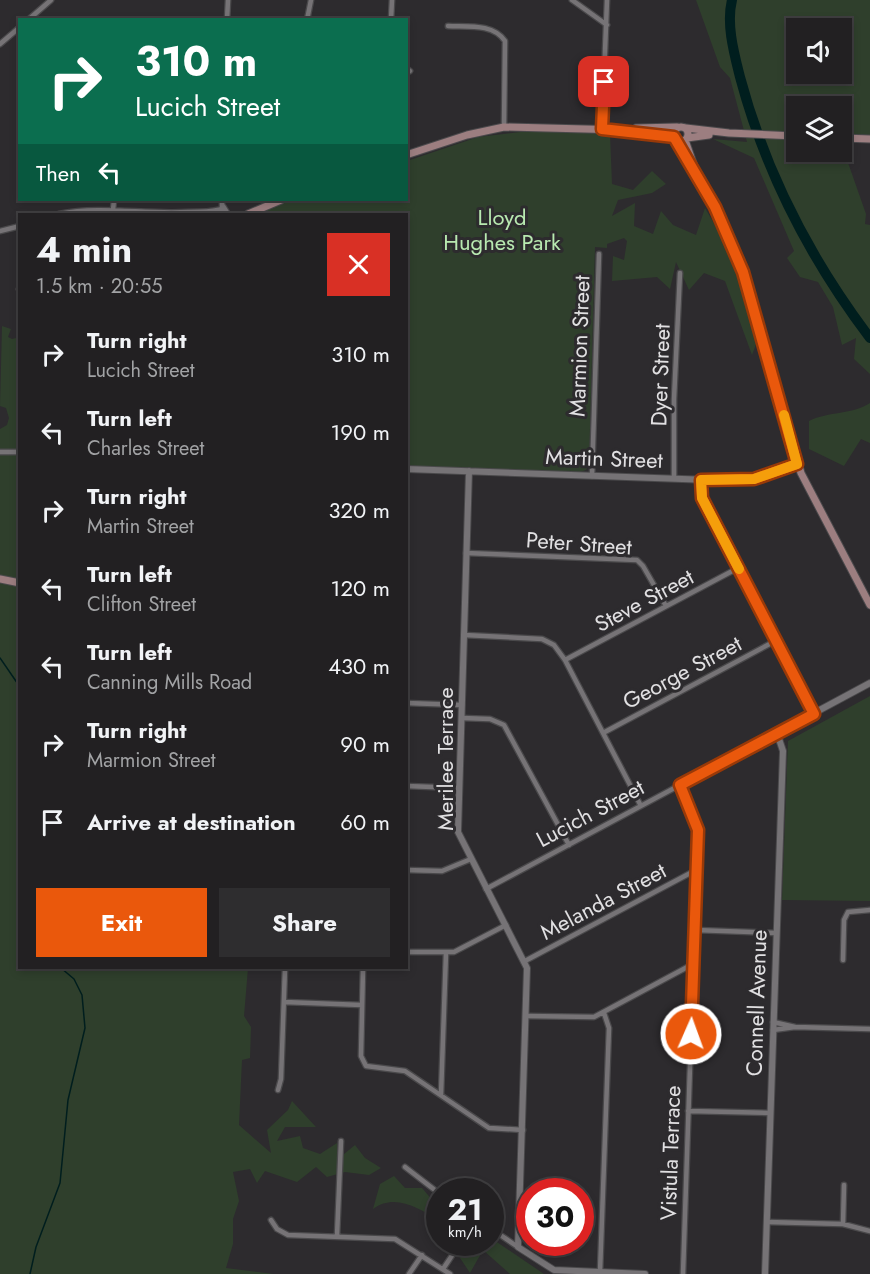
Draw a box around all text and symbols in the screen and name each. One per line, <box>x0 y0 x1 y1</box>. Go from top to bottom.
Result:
map controls <box>786 18 852 162</box>
button: sound <box>786 18 852 84</box>
text: 310 m <box>135 31 257 92</box>
icon: right <box>36 42 114 120</box>
pin <box>578 56 629 107</box>
icon: arrive <box>587 65 620 98</box>
text: Lucich Street <box>135 87 280 126</box>
button: layers <box>786 96 852 162</box>
icon: left <box>93 156 126 189</box>
text: Then <box>36 157 81 189</box>
park label: Lloyd Hughes Park <box>443 201 561 258</box>
text: 4 min <box>36 223 132 275</box>
button: close <box>327 233 390 296</box>
text: 1.5 km · 20:55 <box>36 272 163 301</box>
street label: Marmion Street <box>561 274 597 417</box>
street label: Dyer Street <box>642 322 678 427</box>
text: Turn right <box>87 324 187 356</box>
icon: right <box>36 338 69 371</box>
text: 310 m <box>331 338 390 370</box>
text: Lucich Street <box>87 356 195 385</box>
text: Turn left <box>87 402 172 434</box>
icon: left <box>36 416 69 449</box>
text: 190 m <box>330 416 390 448</box>
text: Charles Street <box>87 434 204 463</box>
street label: Martin Street <box>545 440 664 476</box>
text: Turn right <box>87 480 187 512</box>
icon: right <box>36 494 69 527</box>
text: 320 m <box>329 494 390 526</box>
text: Martin Street <box>87 512 194 541</box>
street label: Peter Street <box>525 523 634 563</box>
text: Turn left <box>87 558 172 590</box>
street label: Steve Street <box>589 560 700 640</box>
icon: left <box>36 572 69 605</box>
text: 120 m <box>331 572 390 604</box>
text: Clifton Street <box>87 590 196 619</box>
street label: George Street <box>617 627 748 717</box>
text: Turn left <box>87 636 172 668</box>
icon: left <box>36 650 69 683</box>
text: 430 m <box>328 650 390 682</box>
text: Canning Mills Road <box>87 668 252 697</box>
street label: Merilee Terrace <box>429 687 461 831</box>
text: Turn right <box>87 714 187 746</box>
icon: right <box>36 728 69 761</box>
text: 90 m <box>340 728 390 760</box>
text: Marmion Street <box>87 746 216 775</box>
street label: Lucich Street <box>530 771 650 855</box>
icon: arrive <box>36 806 69 839</box>
text: Arrive at destination <box>87 806 296 838</box>
text: 60 m <box>340 806 390 838</box>
street label: Melanda Street <box>534 854 672 948</box>
button: Exit <box>36 888 207 957</box>
button: Share <box>219 888 390 957</box>
street label: Connell Avenue <box>737 929 775 1077</box>
position arrow <box>659 1002 723 1066</box>
street label: Vistula Terrace <box>652 1085 688 1221</box>
speed limit sign: 30 <box>516 1178 594 1256</box>
text: 21 <box>448 1188 482 1231</box>
text: km/h <box>448 1221 482 1243</box>

